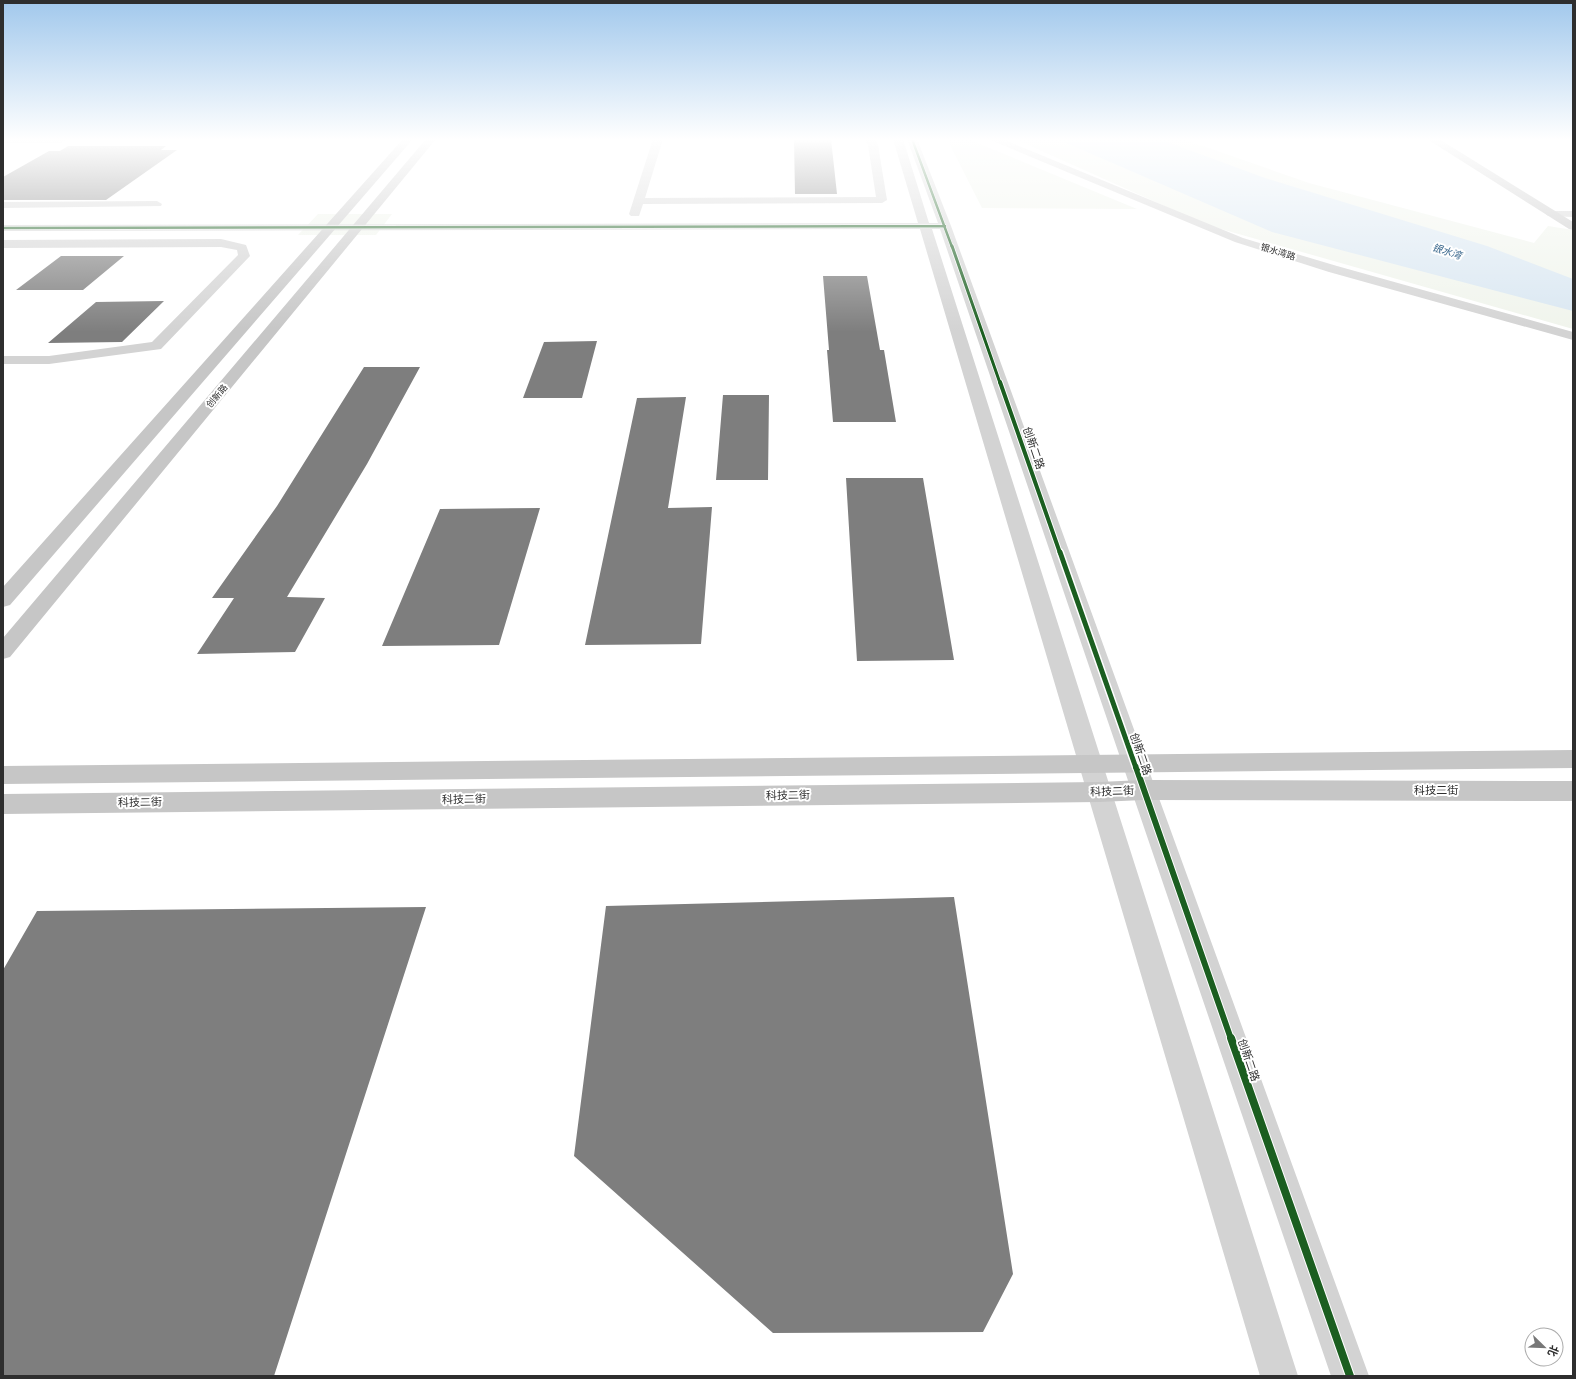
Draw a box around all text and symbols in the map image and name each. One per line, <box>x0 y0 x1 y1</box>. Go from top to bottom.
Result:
street label: 银水湾路 <box>1259 241 1297 263</box>
water label: 银水湾 <box>1431 241 1465 263</box>
street label: 创新路 <box>204 382 230 410</box>
street label: 创新二路 <box>1020 425 1048 471</box>
street label: 创新二路 <box>1127 731 1155 777</box>
street label: 科技二街 <box>1090 783 1134 799</box>
street label: 科技二街 <box>1414 783 1458 797</box>
street label: 科技二街 <box>766 788 810 802</box>
street label: 科技二街 <box>442 792 486 806</box>
street label: 科技二街 <box>118 795 162 809</box>
street label: 创新二路 <box>1235 1037 1263 1083</box>
north arrow <box>1524 1327 1564 1367</box>
text: 北 <box>1545 1343 1562 1359</box>

